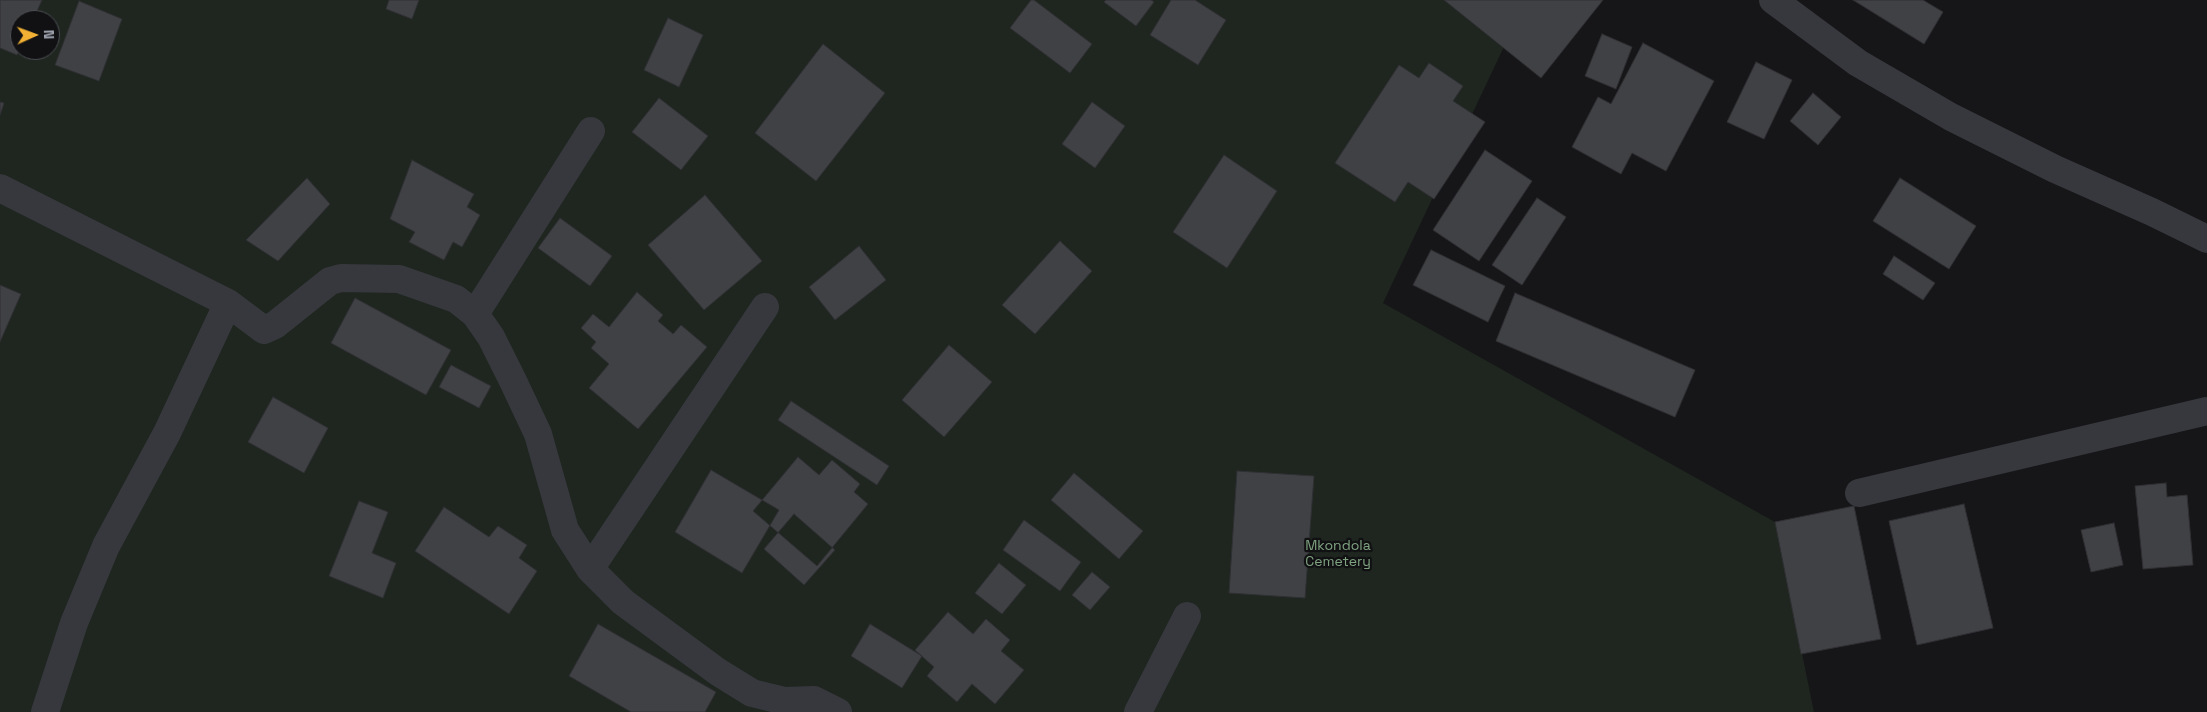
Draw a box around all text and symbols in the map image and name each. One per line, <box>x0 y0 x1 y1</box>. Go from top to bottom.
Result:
north arrow <box>10 10 60 60</box>
text: N <box>40 29 58 40</box>
park label: Mkondola Cemetery <box>1305 538 1371 570</box>

